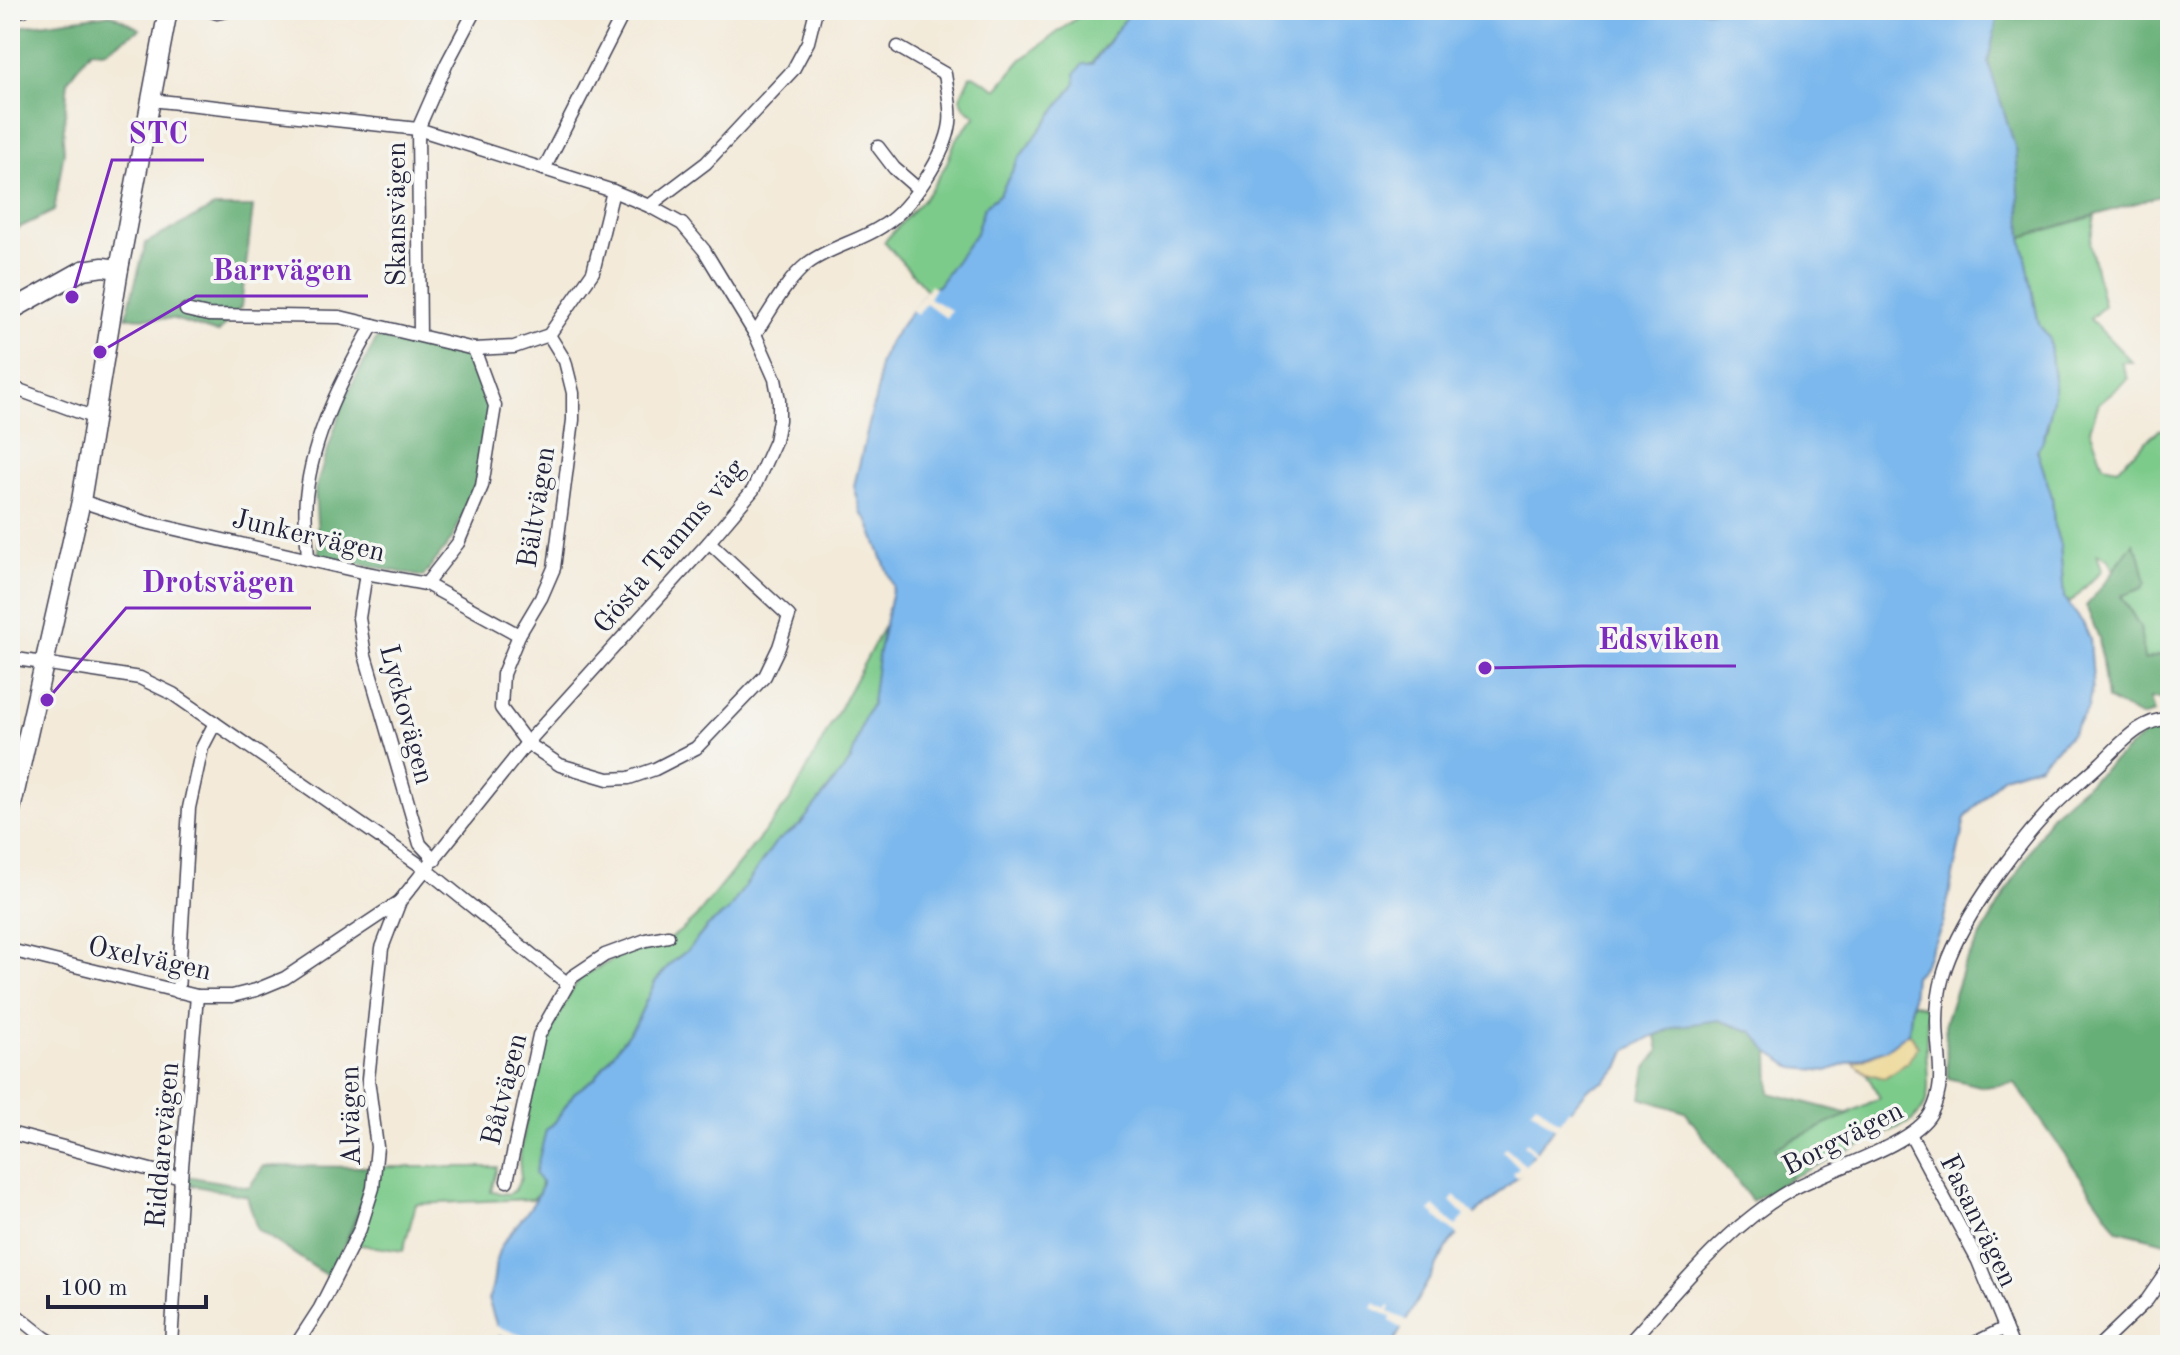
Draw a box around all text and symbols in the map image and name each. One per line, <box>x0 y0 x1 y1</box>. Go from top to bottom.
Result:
callout: STC <box>112 106 204 160</box>
text: STC <box>128 120 188 150</box>
street label: Skansvägen <box>384 142 412 286</box>
callout: Barrvägen <box>196 242 368 296</box>
text: Barrvägen <box>212 257 352 287</box>
street label: Bältvägen <box>515 445 561 570</box>
street label: Gösta Tamms väg <box>589 454 751 640</box>
street label: Junkervägen <box>229 506 387 568</box>
callout: Drotsvägen <box>126 554 311 608</box>
text: Drotsvägen <box>141 569 295 599</box>
callout: Edsviken <box>1582 612 1736 666</box>
text: Edsviken <box>1598 626 1720 656</box>
street label: Lyckovägen <box>373 642 437 788</box>
street label: Oxelvägen <box>85 933 214 987</box>
street label: Båtvägen <box>478 1031 533 1149</box>
street label: Riddarevägen <box>143 1061 185 1230</box>
street label: Alvägen <box>337 1065 367 1167</box>
street label: Borgvägen <box>1778 1097 1908 1182</box>
street label: Fasanvägen <box>1933 1151 2021 1292</box>
scale bar <box>48 1259 206 1309</box>
text: 100 m <box>60 1277 128 1301</box>

